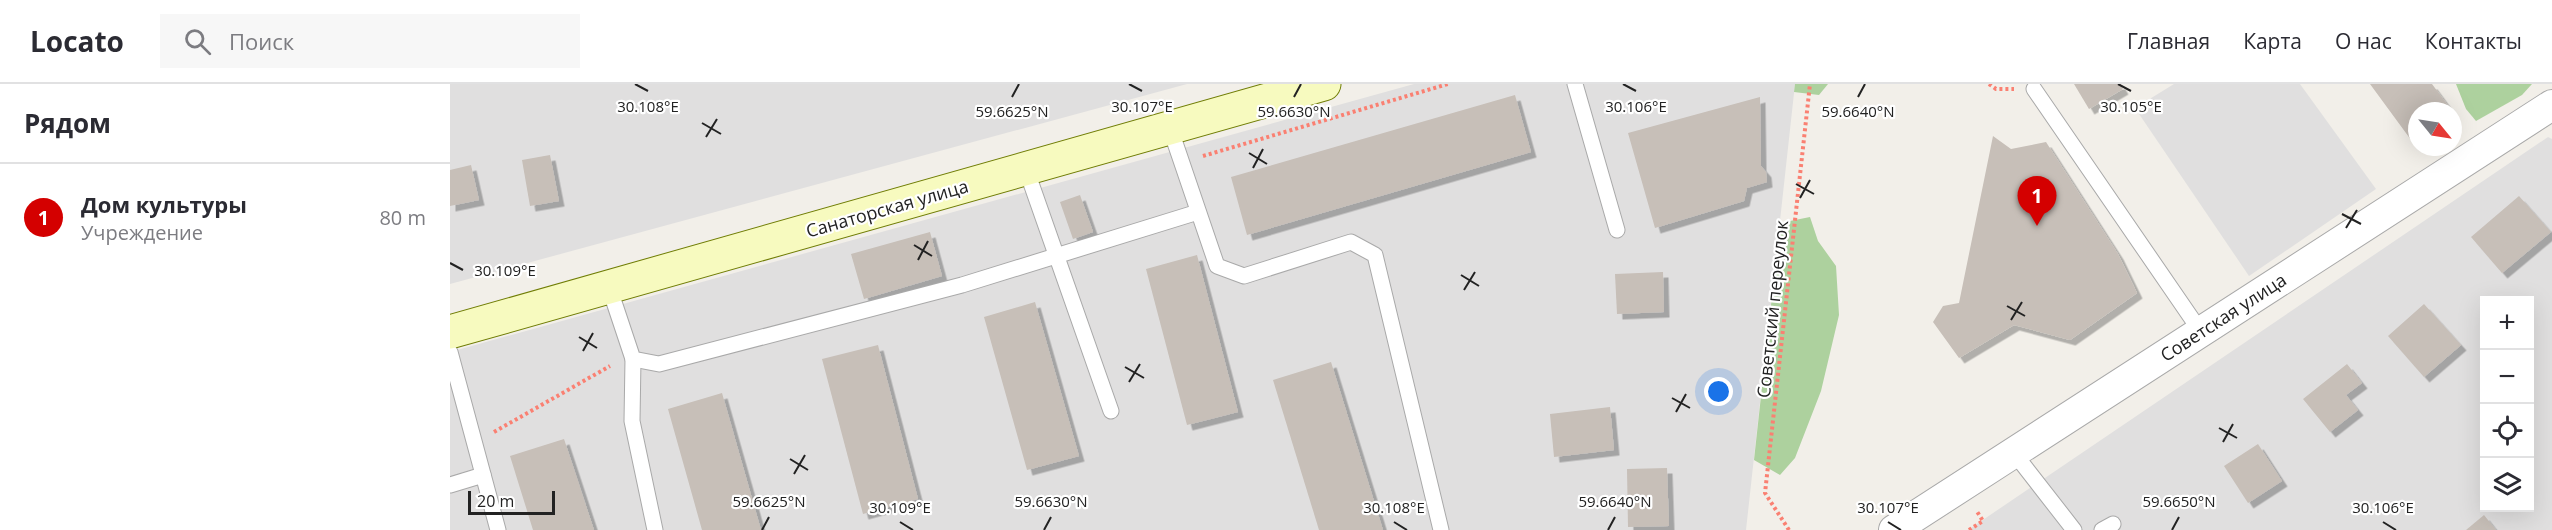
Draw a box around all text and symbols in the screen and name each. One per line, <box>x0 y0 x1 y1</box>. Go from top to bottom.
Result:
search box <box>160 14 580 68</box>
text: Locato <box>30 22 124 60</box>
icon: search <box>181 25 214 58</box>
text: Поиск <box>229 26 294 56</box>
text: Главная <box>2127 27 2210 55</box>
text: Карта <box>2243 27 2302 55</box>
text: О нас <box>2335 27 2392 55</box>
text: Контакты <box>2425 27 2522 55</box>
text: 30.108°E <box>617 96 679 116</box>
text: 30.107°E <box>1111 96 1173 116</box>
text: 30.106°E <box>1605 96 1667 116</box>
text: 30.105°E <box>2100 96 2162 116</box>
text: 59.6625°N <box>975 101 1049 121</box>
text: 59.6630°N <box>1257 101 1331 121</box>
text: 59.6640°N <box>1821 101 1895 121</box>
north arrow <box>2408 102 2462 156</box>
text: Рядом <box>24 105 111 141</box>
street label: Санаторская улица <box>803 173 971 243</box>
pin: 1 <box>2018 176 2056 226</box>
text: Дом культуры <box>81 189 247 219</box>
text: 1 <box>38 204 49 231</box>
text: 80 m <box>379 204 426 231</box>
street label: Советский переулок <box>1751 218 1793 399</box>
text: Учреждение <box>81 219 203 246</box>
text: 30.109°E <box>474 260 536 280</box>
street label: Советская улица <box>2155 267 2291 367</box>
map controls <box>2480 296 2534 512</box>
button: + <box>2480 296 2534 350</box>
button: − <box>2480 350 2534 404</box>
your location <box>1704 377 1733 406</box>
button: locate <box>2480 404 2534 458</box>
button: layers <box>2480 458 2534 512</box>
scale bar <box>468 488 555 516</box>
text: 20 m <box>477 490 514 512</box>
text: 59.6625°N <box>732 491 806 511</box>
text: 59.6630°N <box>1014 491 1088 511</box>
text: 59.6640°N <box>1578 491 1652 511</box>
text: 59.6650°N <box>2142 491 2216 511</box>
text: 30.109°E <box>869 497 931 517</box>
text: 30.108°E <box>1363 497 1425 517</box>
text: 30.107°E <box>1857 497 1919 517</box>
text: 30.106°E <box>2352 497 2414 517</box>

